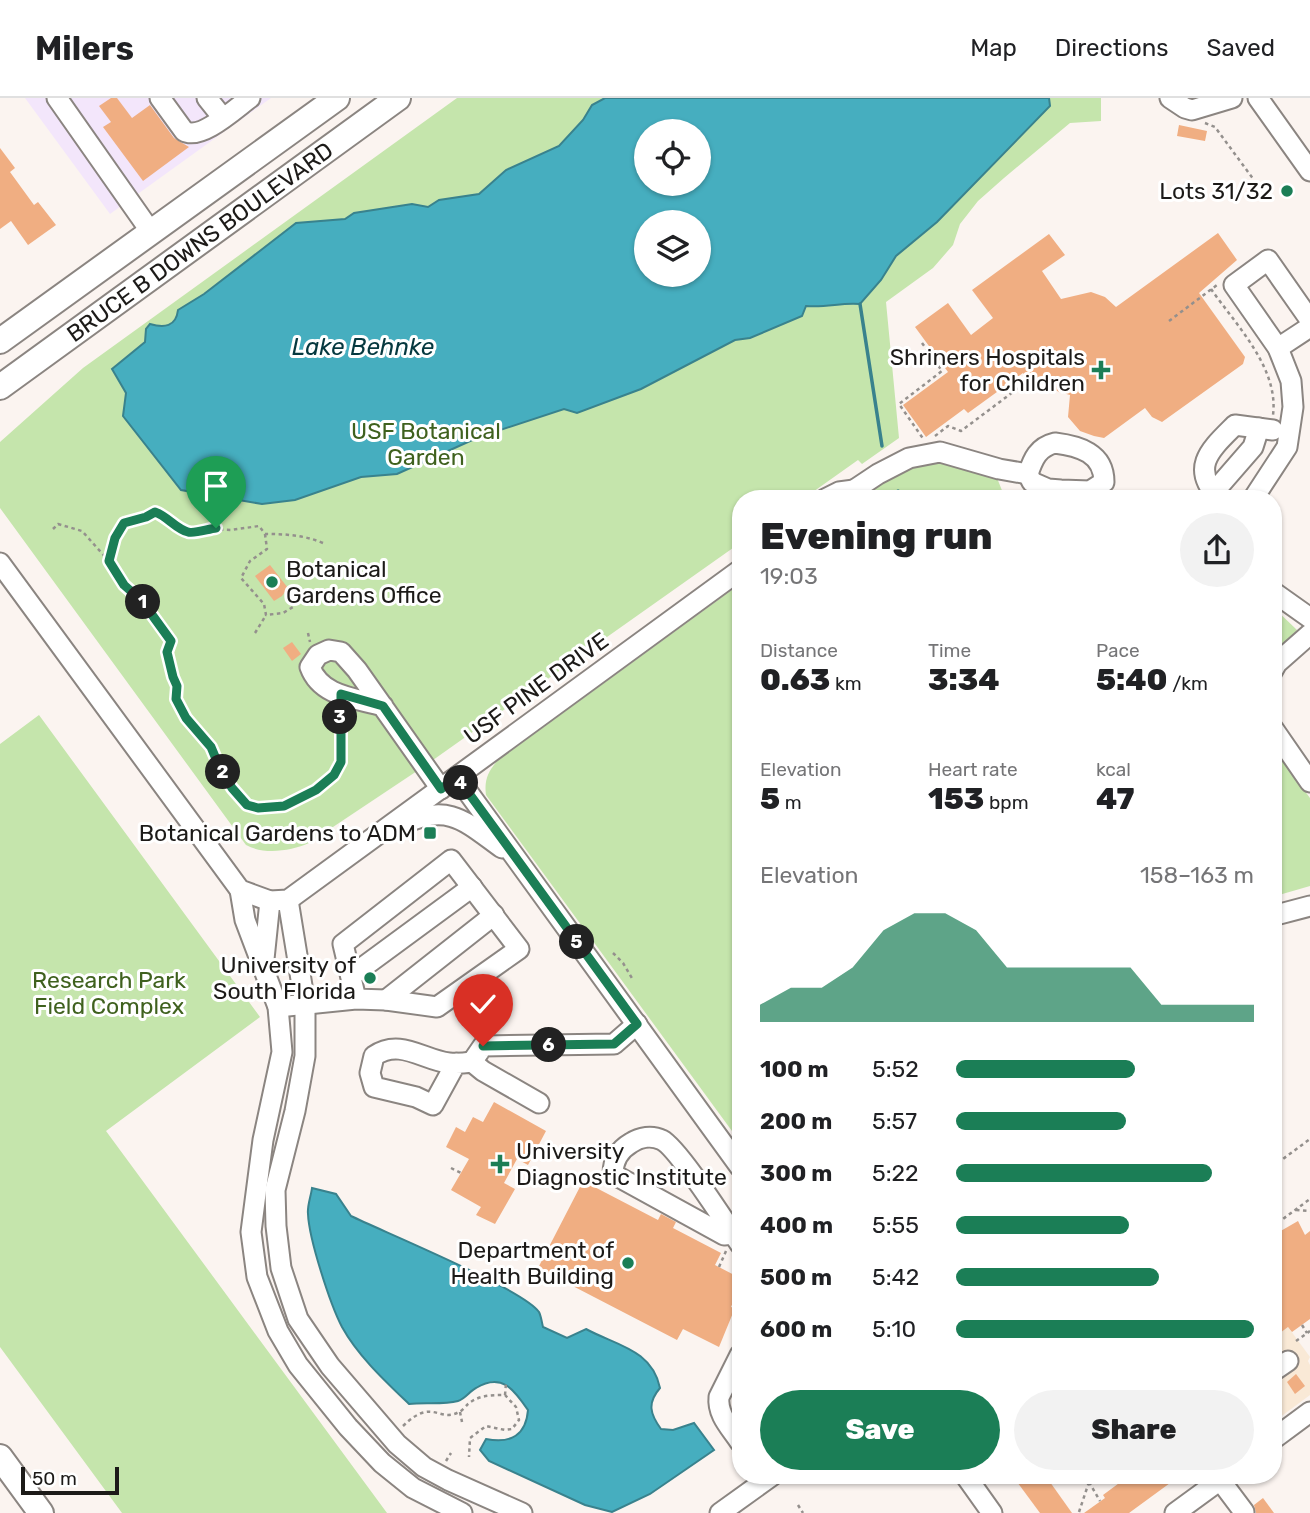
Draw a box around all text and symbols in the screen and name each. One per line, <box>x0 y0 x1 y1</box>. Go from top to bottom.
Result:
text: Milers <box>35 29 134 68</box>
text: Map <box>970 34 1017 62</box>
text: Directions <box>1055 34 1168 62</box>
text: Saved <box>1206 34 1275 62</box>
map controls <box>634 119 711 287</box>
button: locate <box>634 119 711 196</box>
street label: BRUCE B DOWNS BOULEVARD <box>61 136 338 348</box>
place label: Lots 31/32 <box>1159 177 1273 205</box>
marker: Lots 31/32 <box>1279 183 1295 199</box>
button: layers <box>634 210 711 287</box>
water label: Lake Behnke <box>292 333 434 361</box>
place label: Shriners Hospitals for Children <box>890 343 1085 397</box>
marker: Shriners Hospitals for Children <box>1091 360 1111 380</box>
park label: USF Botanical Garden <box>351 417 501 471</box>
pin <box>186 456 246 528</box>
icon: arrive <box>197 467 235 505</box>
text: Evening run <box>760 513 993 559</box>
button: share <box>1180 513 1254 587</box>
place label: Botanical Gardens Office <box>286 555 442 609</box>
text: 19:03 <box>760 562 818 590</box>
marker: Botanical Gardens Office <box>264 574 280 590</box>
pin: 1 <box>125 584 160 620</box>
text: 1 <box>138 590 147 613</box>
street label: USF PINE DRIVE <box>458 626 614 750</box>
text: Distance <box>760 639 838 662</box>
text: Time <box>928 639 971 662</box>
text: Pace <box>1096 639 1140 662</box>
text: 0.63 <box>760 662 830 698</box>
text: 3:34 <box>928 662 1000 698</box>
text: 5:40 <box>1096 662 1168 698</box>
text: km <box>830 672 862 695</box>
text: /km <box>1168 672 1208 695</box>
pin: 3 <box>322 700 358 734</box>
text: 3 <box>333 705 346 728</box>
pin: 2 <box>206 754 241 790</box>
text: Elevation <box>760 758 841 781</box>
text: Heart rate <box>928 758 1018 781</box>
text: kcal <box>1096 758 1131 781</box>
text: 2 <box>216 760 229 783</box>
pin: 4 <box>444 766 478 800</box>
text: 4 <box>454 771 467 794</box>
text: 5 <box>760 781 780 817</box>
text: 153 <box>928 781 984 817</box>
text: 47 <box>1096 781 1134 817</box>
text: m <box>780 791 802 814</box>
text: bpm <box>984 791 1029 814</box>
place label: Botanical Gardens to ADM <box>139 819 416 847</box>
marker: Botanical Gardens to ADM <box>422 825 438 841</box>
text: Elevation <box>760 861 859 889</box>
text: 158–163 m <box>1140 861 1254 889</box>
pin: 5 <box>560 924 594 960</box>
text: 5 <box>570 930 583 953</box>
place label: University of South Florida <box>213 951 356 1005</box>
park label: Research Park Field Complex <box>32 966 186 1020</box>
marker: University of South Florida <box>362 970 378 986</box>
pin <box>453 974 513 1046</box>
icon: check <box>464 985 502 1023</box>
pin: 6 <box>532 1028 566 1062</box>
text: 6 <box>542 1033 555 1056</box>
text: 100 m <box>760 1055 829 1083</box>
text: 5:52 <box>872 1055 919 1083</box>
text: 200 m <box>760 1107 832 1135</box>
text: 5:57 <box>872 1107 917 1135</box>
place label: University Diagnostic Institute <box>516 1137 727 1191</box>
marker: University Diagnostic Institute <box>490 1154 510 1174</box>
text: 300 m <box>760 1159 832 1187</box>
text: 5:22 <box>872 1159 919 1187</box>
text: 400 m <box>760 1211 833 1239</box>
text: 5:55 <box>872 1211 919 1239</box>
place label: Department of Health Building <box>450 1236 614 1290</box>
marker: Department of Health Building <box>620 1255 636 1271</box>
text: 500 m <box>760 1263 832 1291</box>
text: 5:42 <box>872 1263 919 1291</box>
text: 600 m <box>760 1315 832 1343</box>
text: 5:10 <box>872 1315 916 1343</box>
button: Save <box>760 1390 1000 1470</box>
button: Share <box>1014 1390 1254 1470</box>
scale bar <box>21 1464 119 1496</box>
text: 50 m <box>32 1467 77 1490</box>

